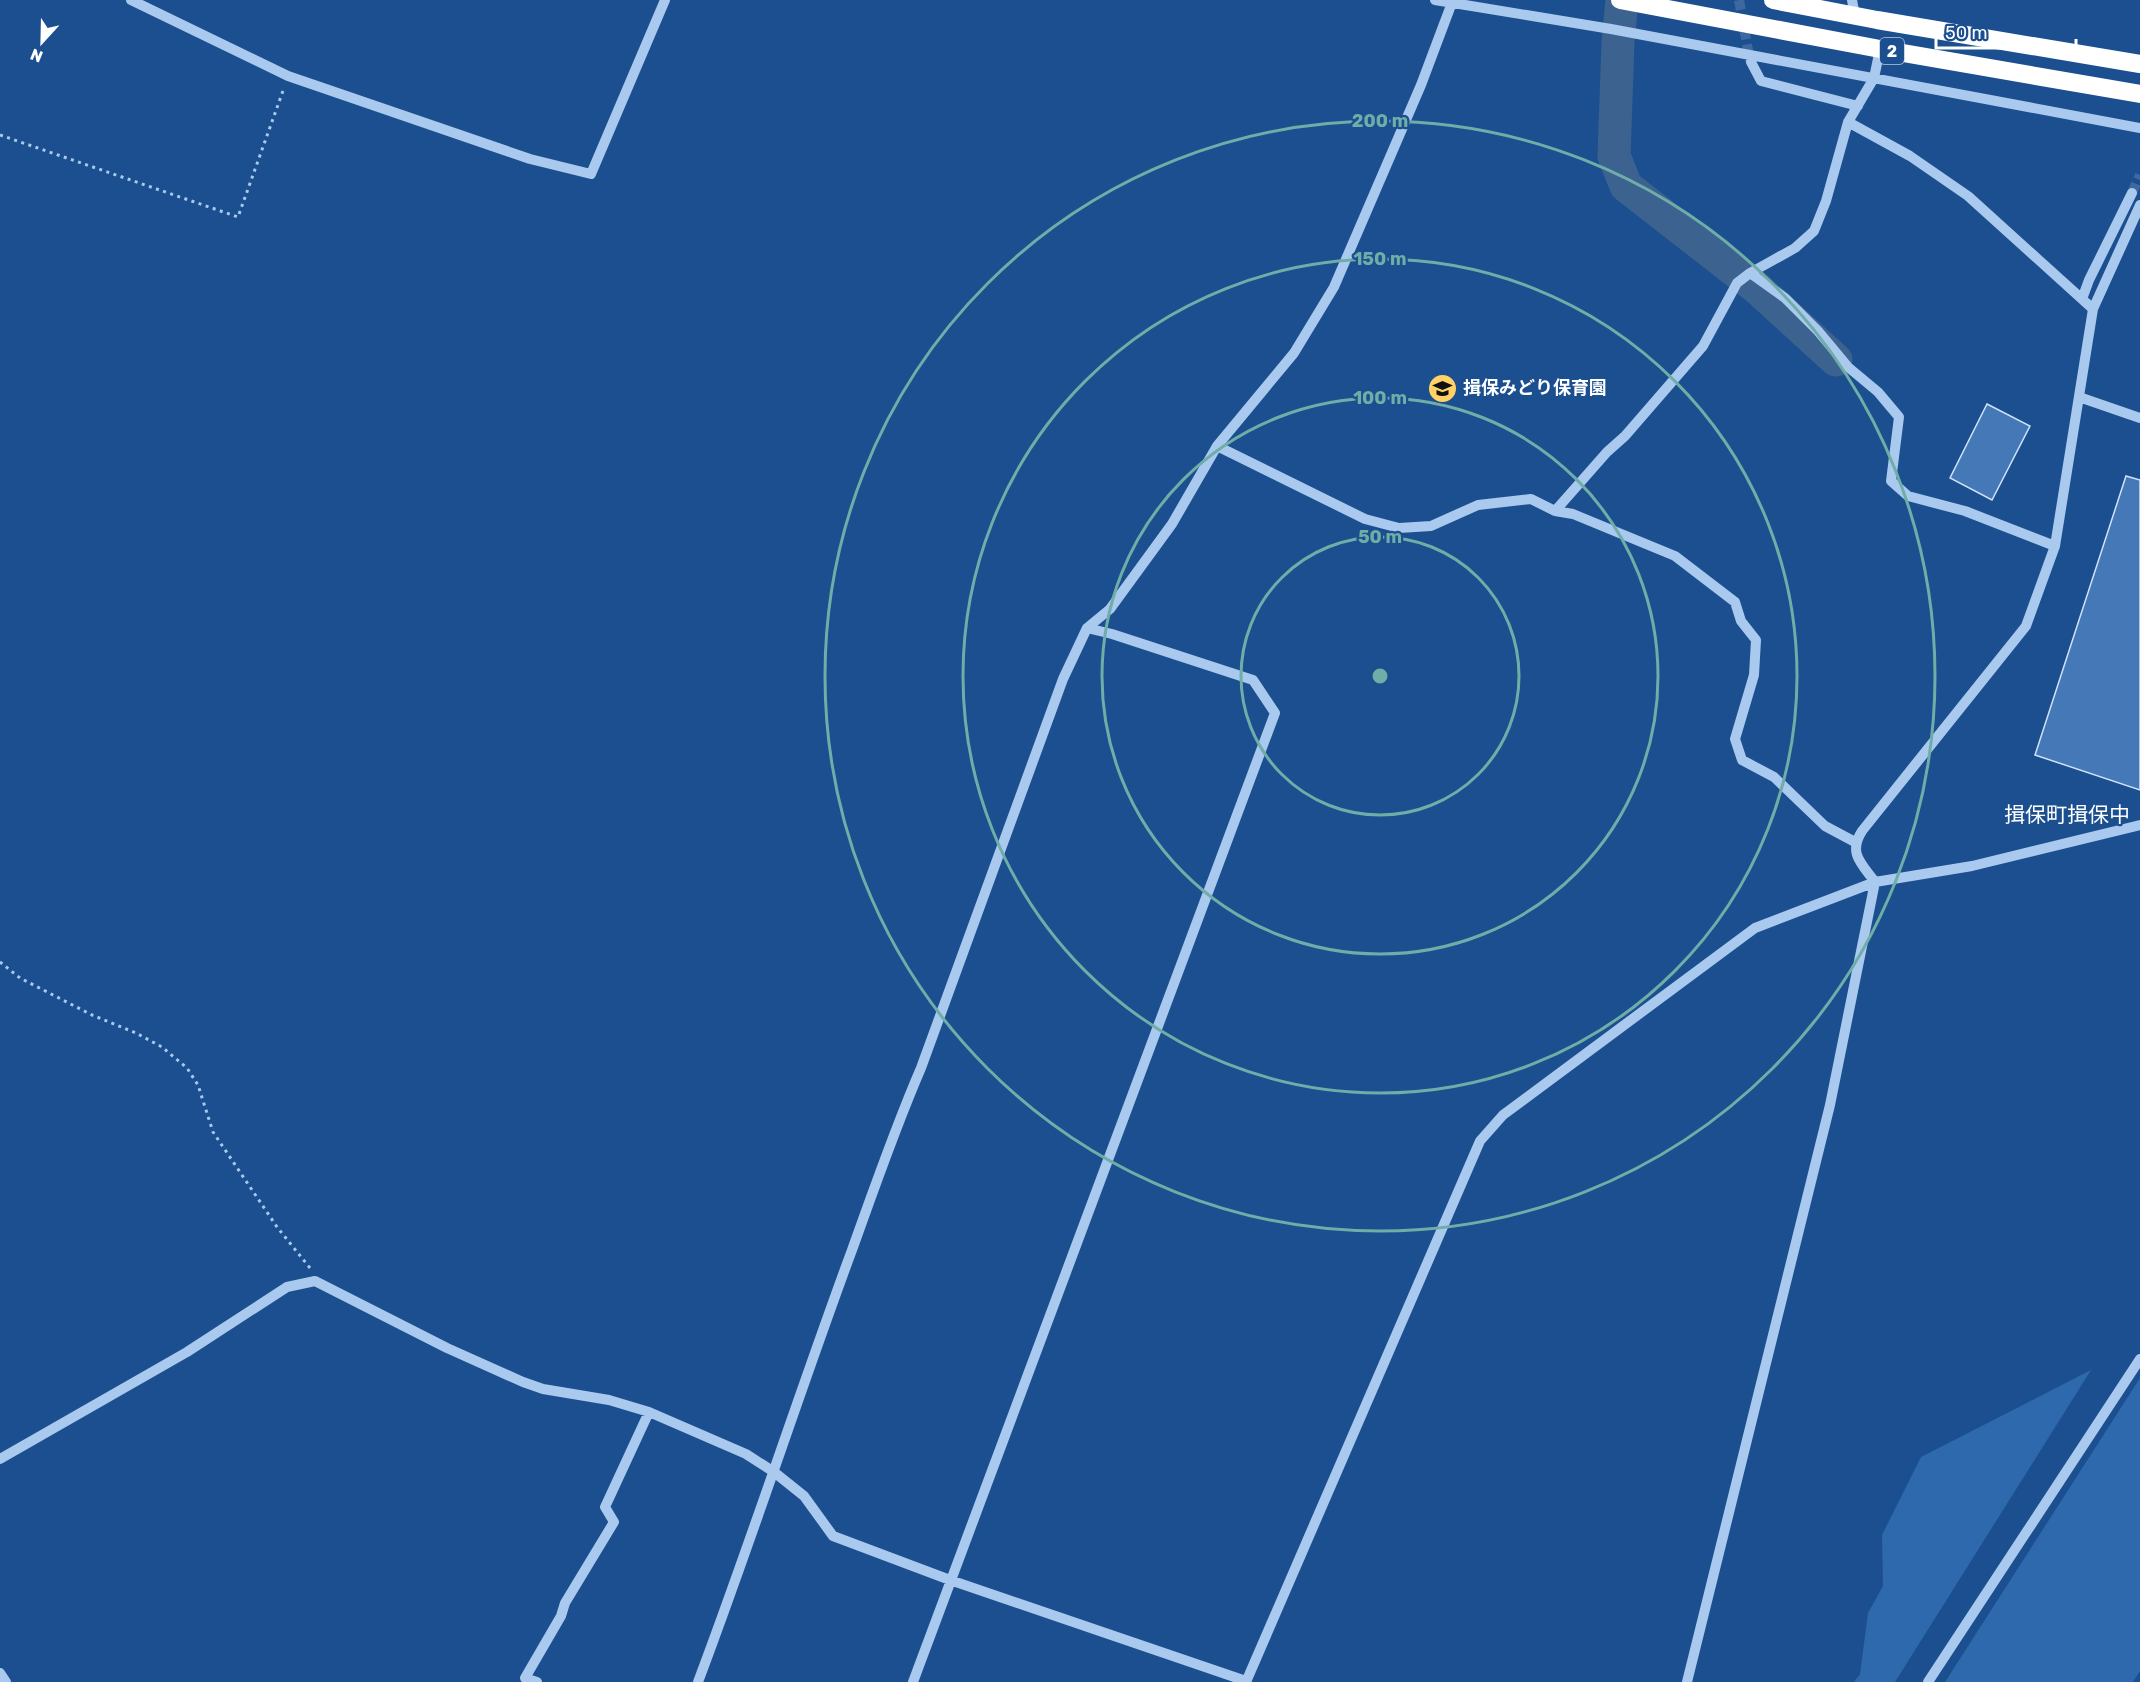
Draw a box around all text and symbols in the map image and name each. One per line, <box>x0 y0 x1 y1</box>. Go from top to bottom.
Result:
north arrow <box>12 12 72 72</box>
scale bar <box>1936 12 2076 50</box>
text: 50 m <box>1945 22 1988 44</box>
road number: 2 <box>1880 38 1904 64</box>
text: N <box>28 44 45 66</box>
text: 200 m <box>1352 110 1408 132</box>
text: 150 m <box>1353 248 1407 270</box>
school or university icon: 揖保みどり保育園 <box>1426 372 1458 404</box>
place label: 揖保みどり保育園 <box>1463 377 1607 399</box>
text: 100 m <box>1353 387 1407 409</box>
text: 50 m <box>1358 526 1402 548</box>
centre of rings <box>1370 666 1390 686</box>
district label: 揖保町揖保中 <box>2004 802 2130 827</box>

